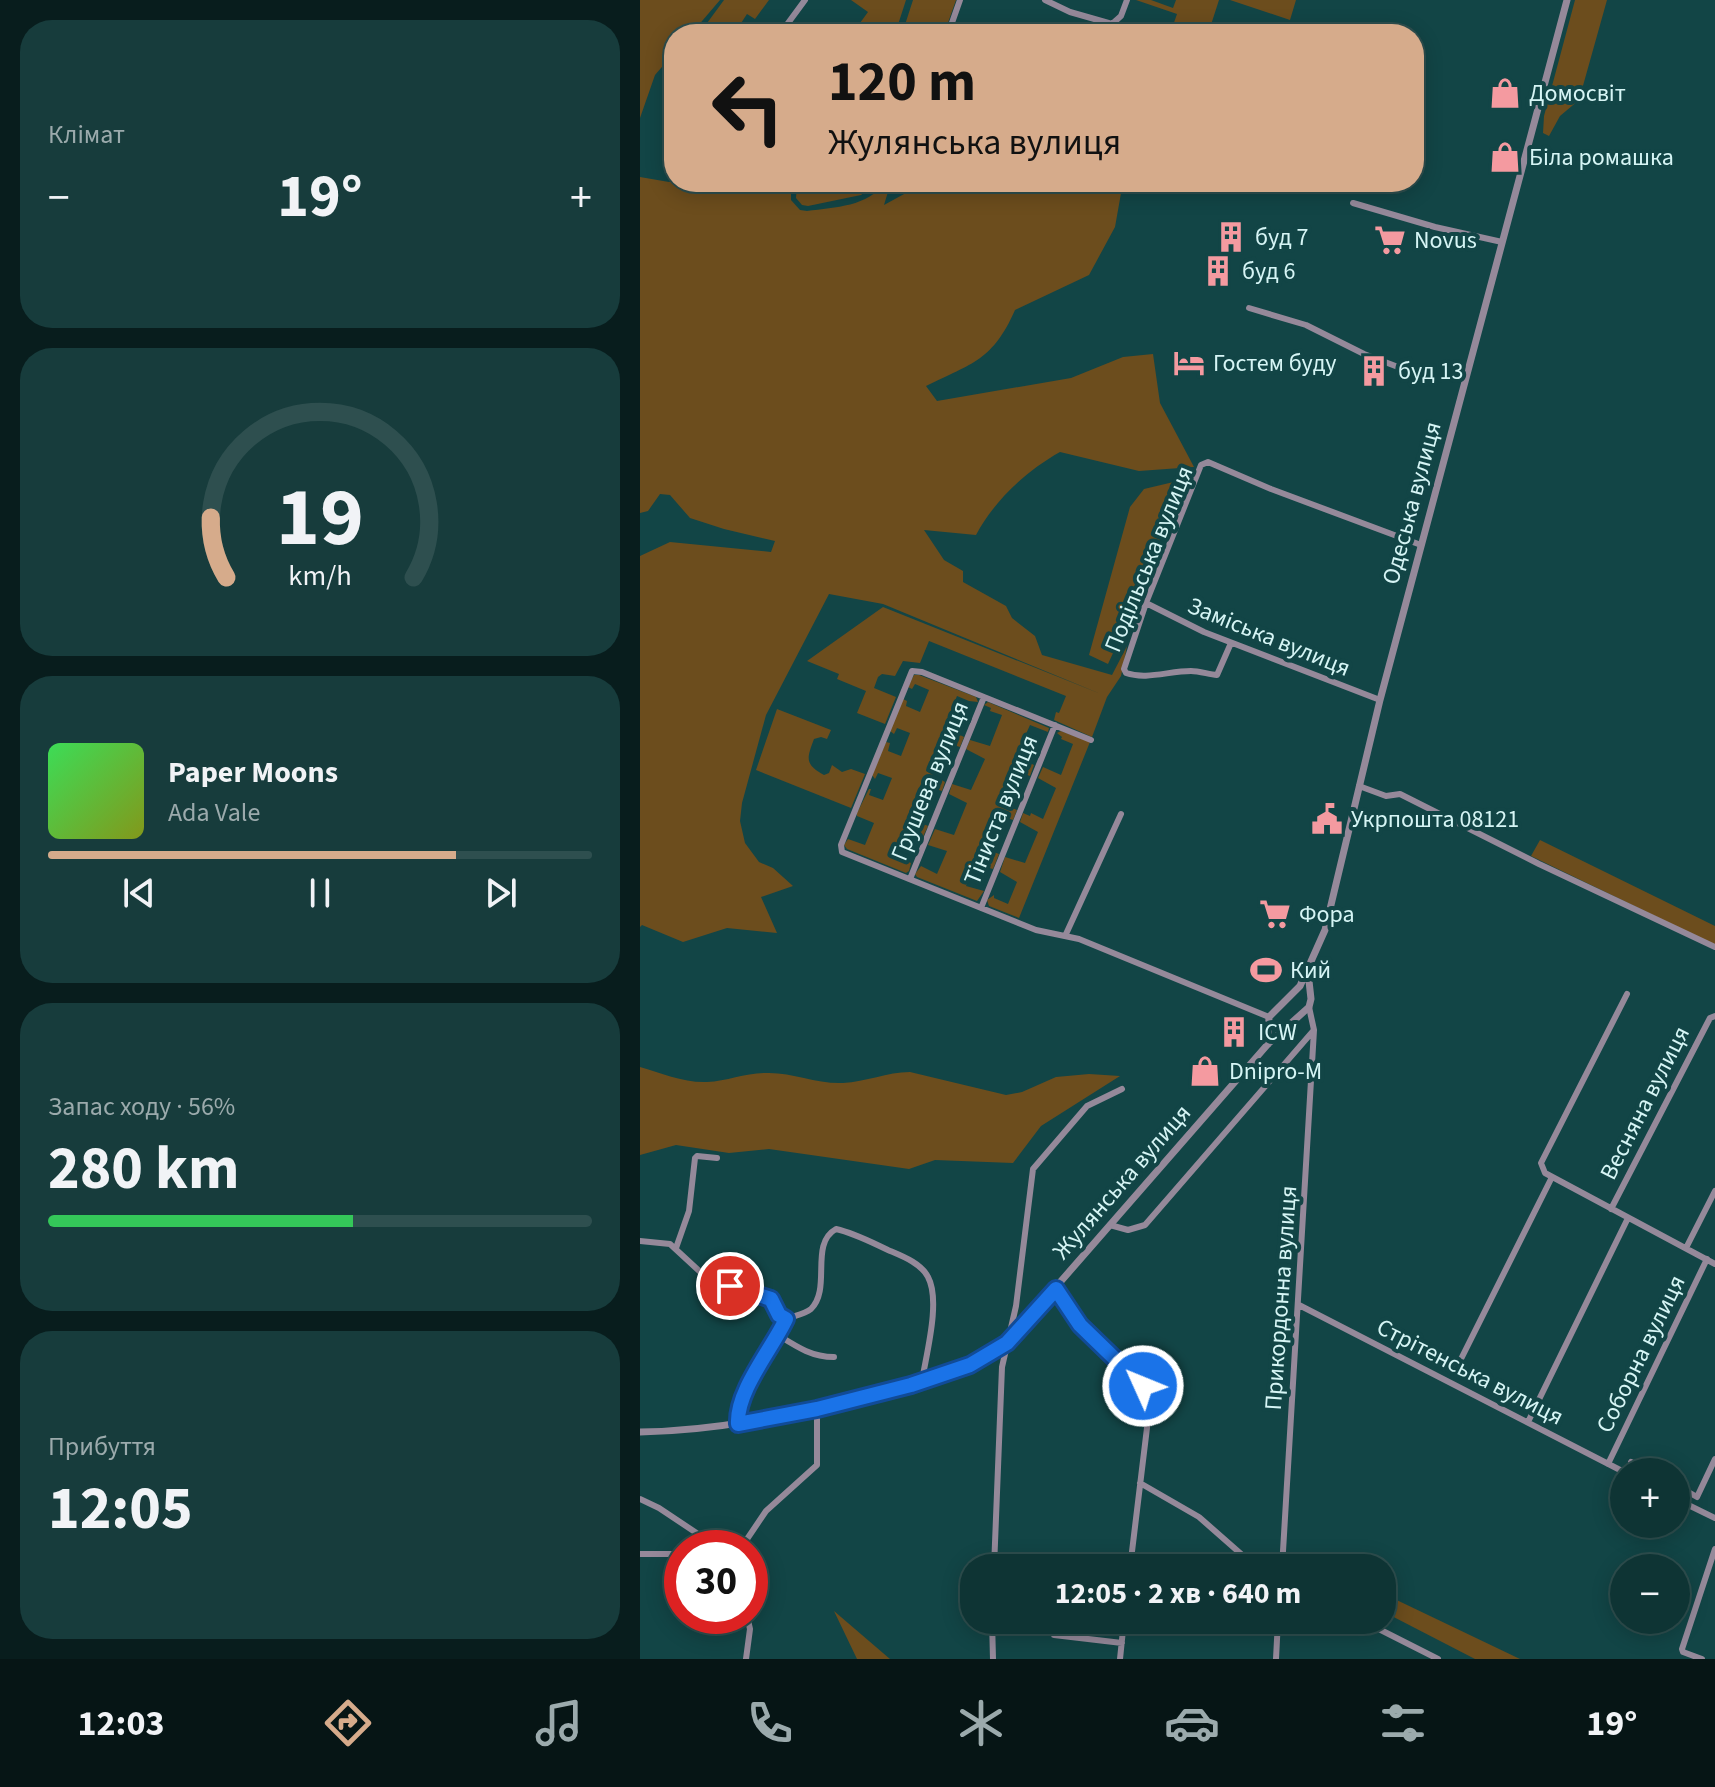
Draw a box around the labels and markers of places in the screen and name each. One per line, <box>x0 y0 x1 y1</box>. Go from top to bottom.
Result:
shop icon: Домосвіт <box>1488 76 1522 110</box>
place label: Домосвіт <box>1529 76 1626 111</box>
shop icon: Біла ромашка <box>1488 140 1522 174</box>
place label: Біла ромашка <box>1529 140 1674 175</box>
building icon: буд 7 <box>1214 220 1248 254</box>
place label: буд 7 <box>1255 220 1308 255</box>
supermarket icon: Novus <box>1373 223 1407 257</box>
place label: Novus <box>1414 223 1477 258</box>
building icon: буд 6 <box>1201 254 1235 288</box>
place label: буд 6 <box>1242 254 1295 289</box>
hotel icon: Гостем буду <box>1172 346 1206 380</box>
place label: Гостем буду <box>1213 346 1337 381</box>
building icon: буд 13 <box>1357 354 1391 388</box>
place label: буд 13 <box>1398 354 1463 389</box>
public building icon: Укрпошта 08121 <box>1310 802 1344 836</box>
place label: Укрпошта 08121 <box>1351 802 1519 837</box>
supermarket icon: Фора <box>1258 897 1292 931</box>
place label: Фора <box>1299 897 1355 932</box>
sports icon: Кий <box>1249 953 1283 987</box>
place label: Кий <box>1290 953 1331 988</box>
building icon: ICW <box>1217 1015 1251 1049</box>
place label: ICW <box>1258 1015 1297 1050</box>
shop icon: Dnipro-M <box>1188 1054 1222 1088</box>
place label: Dnipro-M <box>1229 1054 1322 1089</box>
pin <box>696 1252 764 1320</box>

